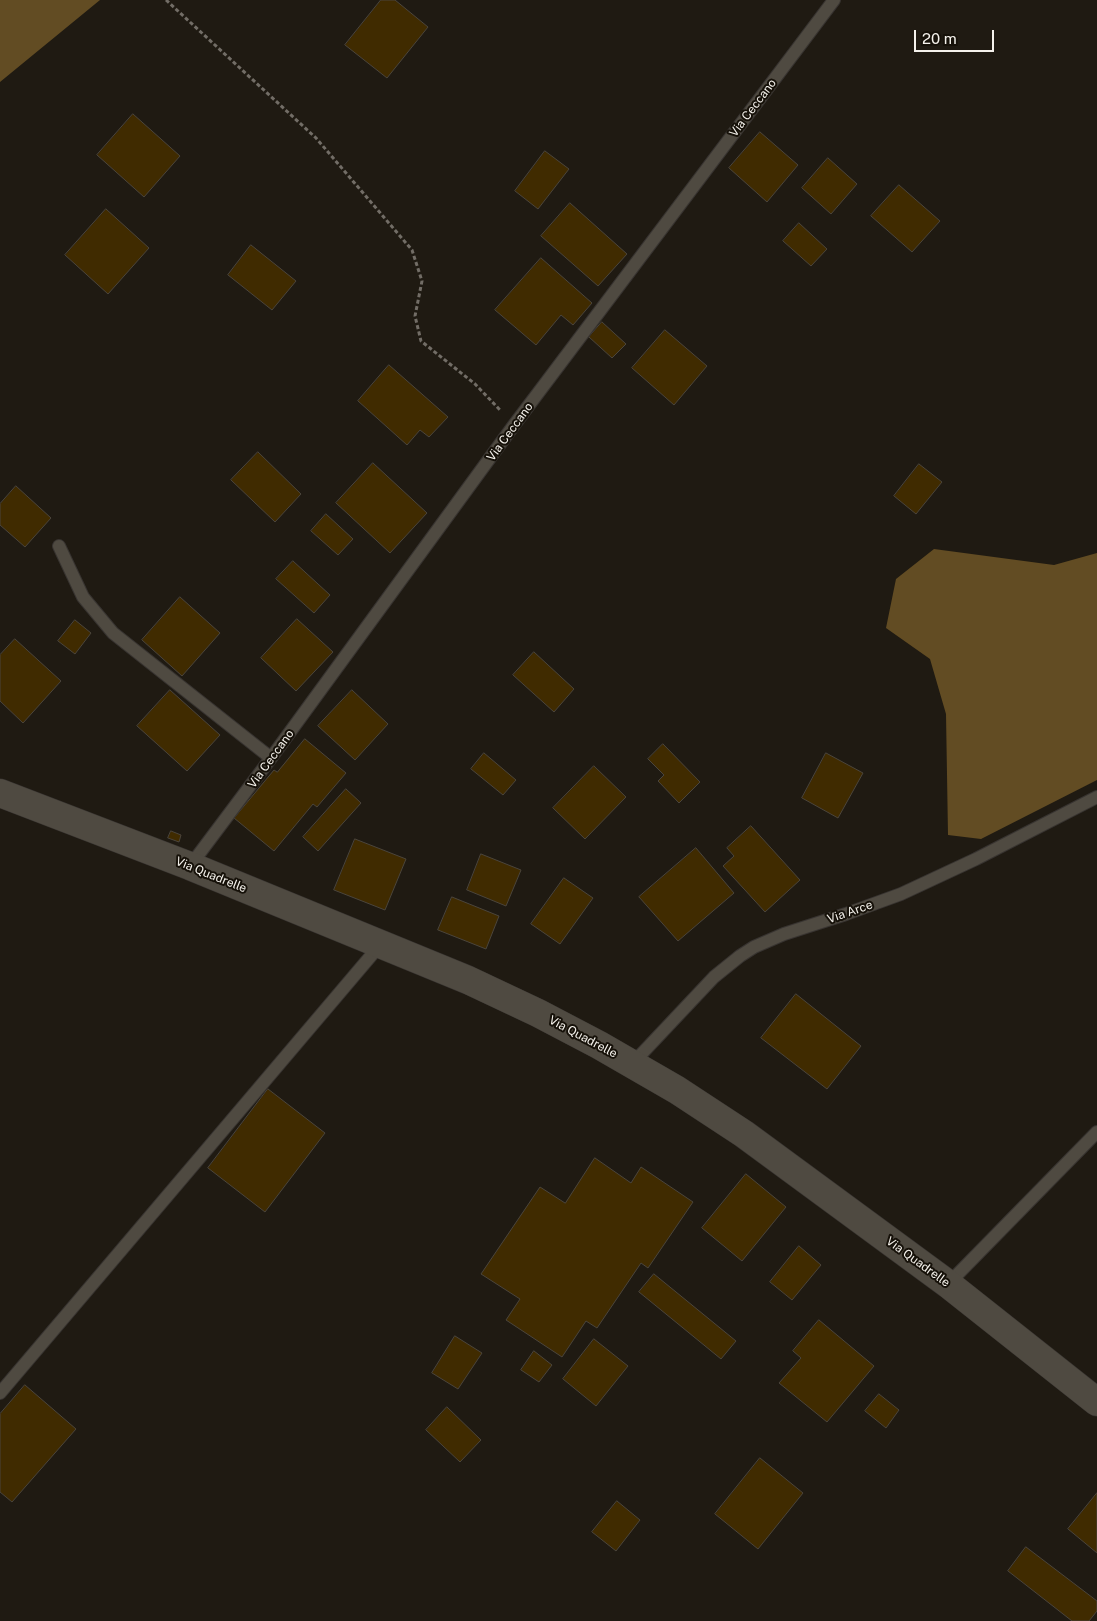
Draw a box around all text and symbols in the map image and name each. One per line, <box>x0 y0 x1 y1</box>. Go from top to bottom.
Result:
scale bar <box>917 20 997 52</box>
text: 20 m <box>922 30 957 47</box>
street label: Via Ceccano <box>727 76 779 140</box>
street label: Via Ceccano <box>484 400 536 464</box>
street label: Via Ceccano <box>245 727 297 791</box>
street label: Via Quadrelle <box>173 854 249 896</box>
street label: Via Arce <box>825 898 875 926</box>
street label: Via Quadrelle <box>546 1013 620 1061</box>
street label: Via Quadrelle <box>883 1234 953 1290</box>

